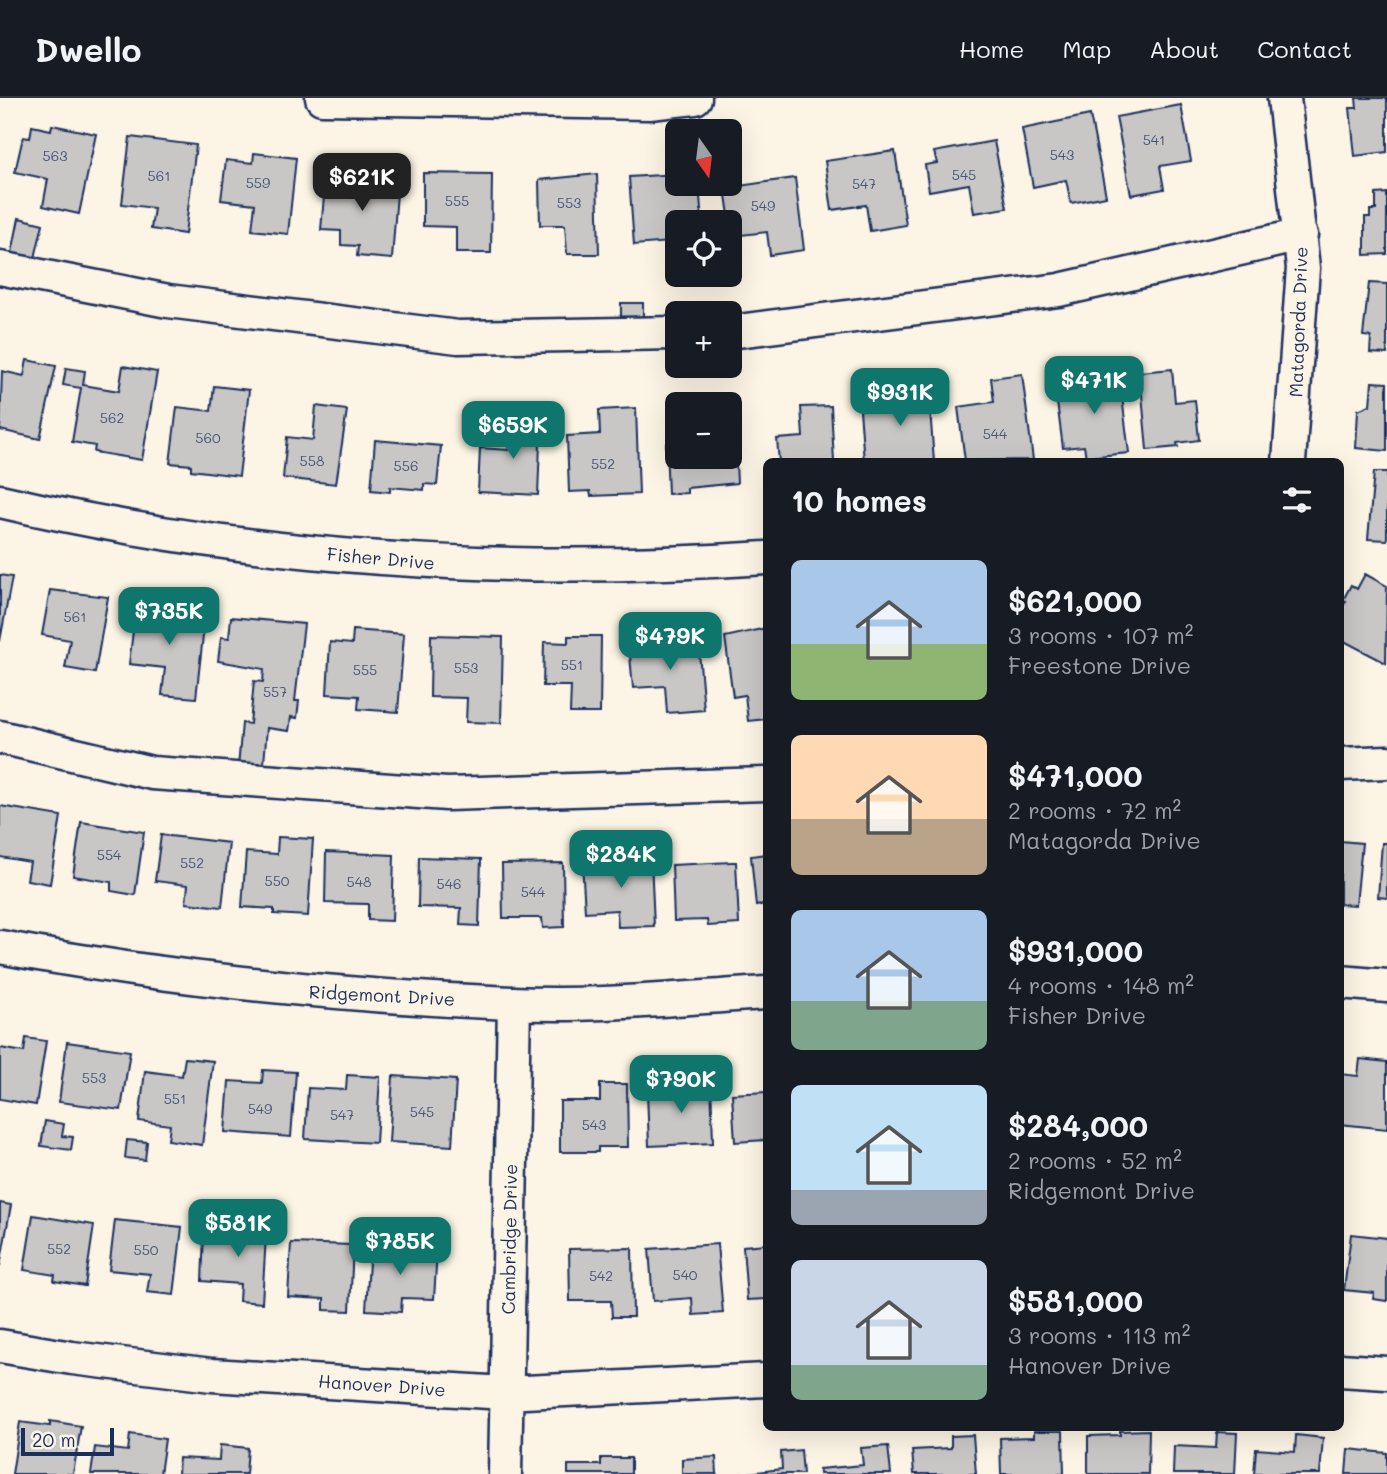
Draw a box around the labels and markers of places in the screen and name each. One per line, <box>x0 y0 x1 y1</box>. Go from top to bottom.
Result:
pin: $621K <box>313 153 411 213</box>
pin: $471K <box>1045 356 1143 416</box>
pin: $931K <box>851 368 949 428</box>
pin: $659K <box>464 402 562 461</box>
pin: $735K <box>120 588 218 647</box>
pin: $479K <box>621 612 719 672</box>
pin: $284K <box>572 830 670 890</box>
pin: $790K <box>632 1056 730 1115</box>
pin: $581K <box>189 1200 287 1259</box>
pin: $785K <box>351 1218 449 1277</box>

